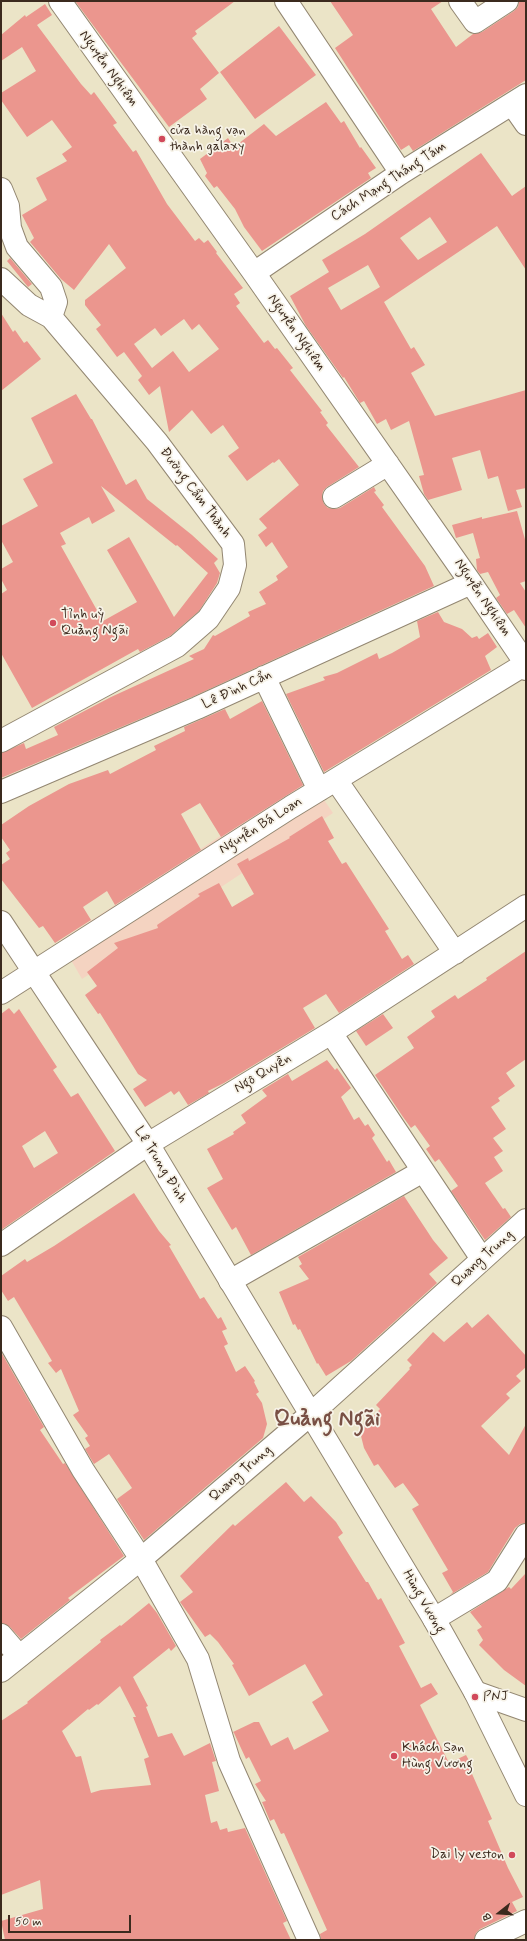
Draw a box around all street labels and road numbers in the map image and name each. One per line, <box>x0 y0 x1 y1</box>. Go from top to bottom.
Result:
street label: Nguyễn Nghiêm <box>75 28 141 110</box>
street label: Cách Mạng Tháng Tám <box>328 138 450 226</box>
street label: Nguyễn Nghiêm <box>263 291 329 375</box>
street label: Đường Cẩm Thành <box>156 444 234 542</box>
street label: Nguyễn Nghiêm <box>450 556 514 640</box>
street label: Lê Đình Cẩn <box>200 667 274 713</box>
street label: Nguyễn Bá Loan <box>216 794 306 858</box>
street label: Ngô Quyền <box>232 1050 294 1098</box>
street label: Lê Trung Đình <box>130 1124 190 1206</box>
street label: Quang Trung <box>449 1227 517 1291</box>
street label: Quang Trung <box>206 1442 276 1506</box>
street label: Hùng Vương <box>398 1567 448 1637</box>

